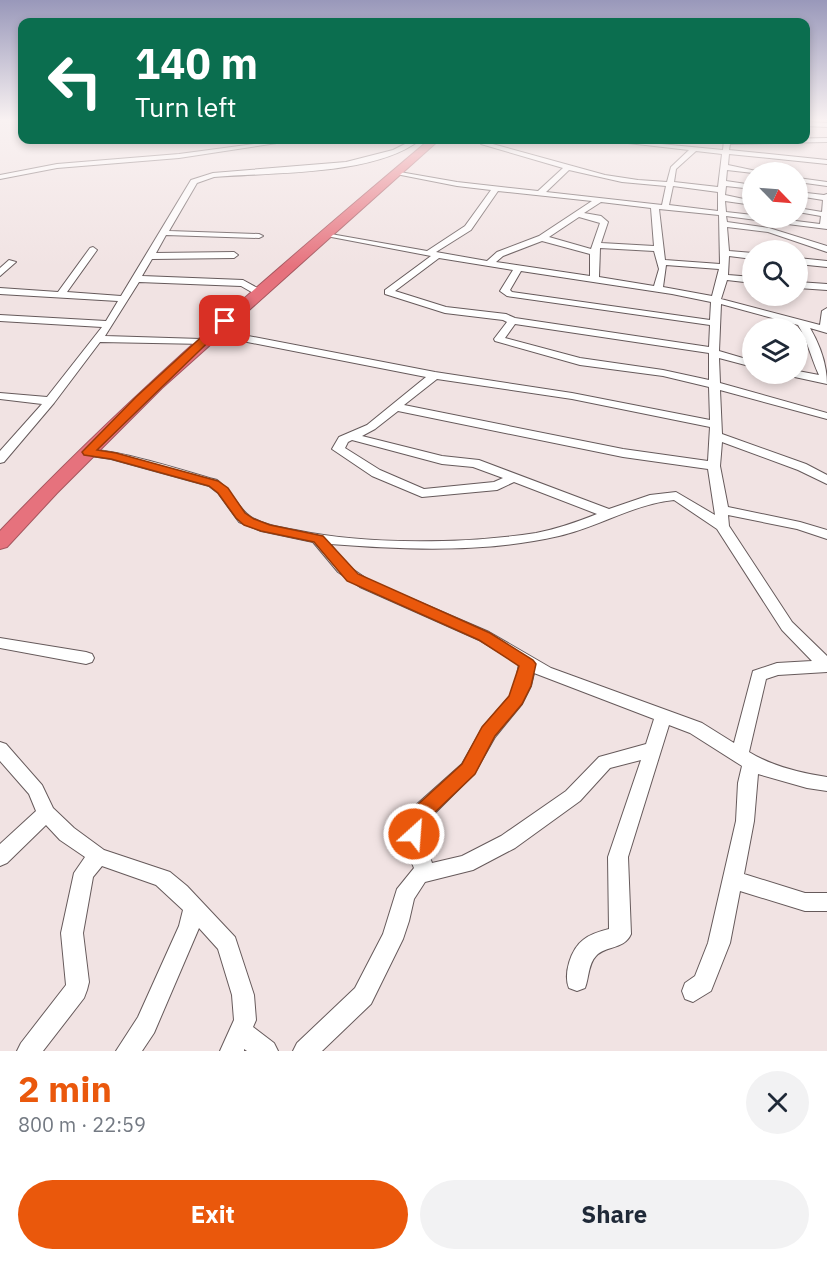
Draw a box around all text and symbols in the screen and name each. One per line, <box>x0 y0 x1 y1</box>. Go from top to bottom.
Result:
text: 140 m <box>135 36 258 91</box>
icon: left <box>36 42 114 120</box>
text: Turn left <box>135 89 236 124</box>
north arrow <box>742 162 808 228</box>
map controls <box>742 162 808 384</box>
button: search <box>742 240 808 306</box>
pin <box>199 295 250 346</box>
icon: arrive <box>208 304 241 337</box>
button: layers <box>742 318 808 384</box>
position arrow <box>382 802 446 866</box>
text: 2 min <box>18 1065 112 1112</box>
button: close <box>746 1071 809 1134</box>
text: 800 m · 22:59 <box>18 1111 146 1138</box>
button: Exit <box>18 1180 408 1249</box>
button: Share <box>420 1180 809 1249</box>

